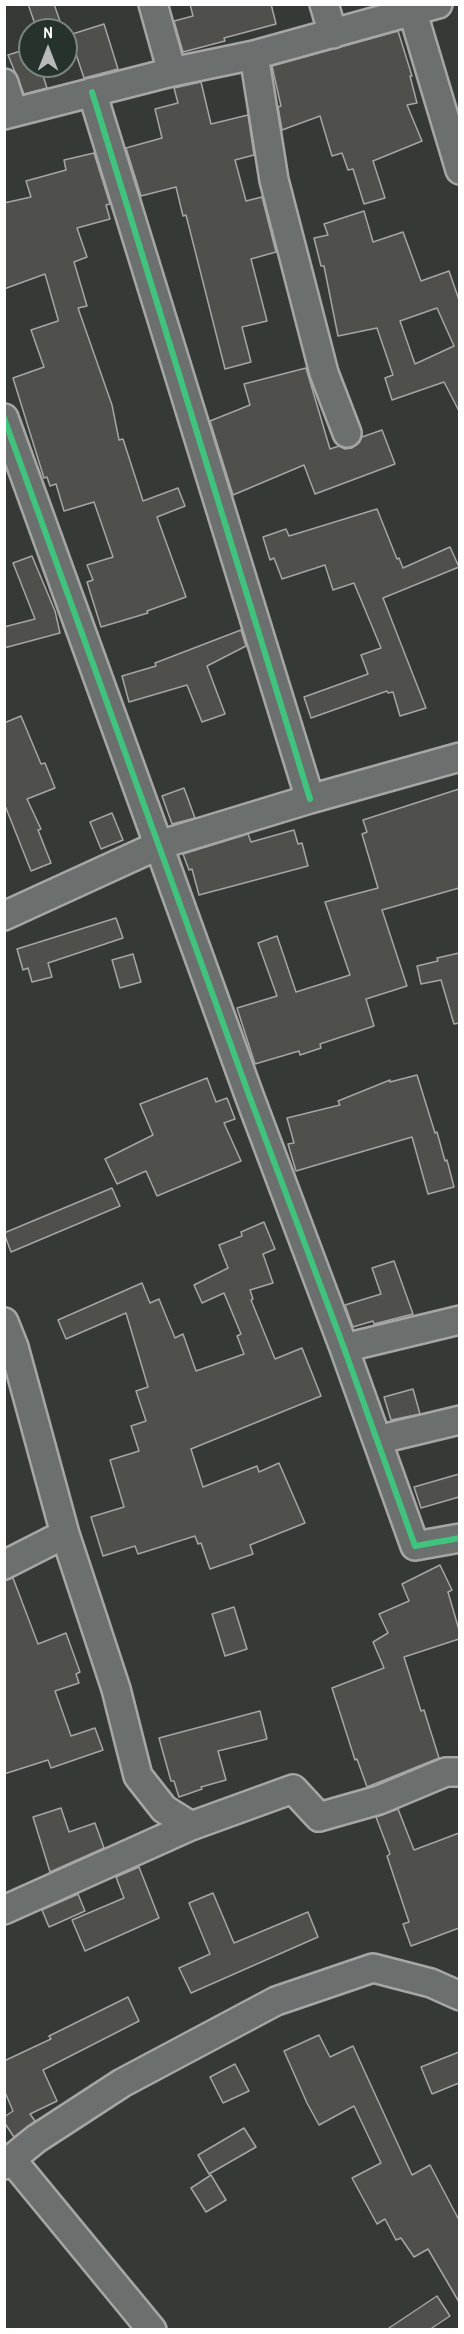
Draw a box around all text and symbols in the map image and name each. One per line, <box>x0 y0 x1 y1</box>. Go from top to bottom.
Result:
north arrow <box>18 18 78 78</box>
text: N <box>44 21 52 43</box>

